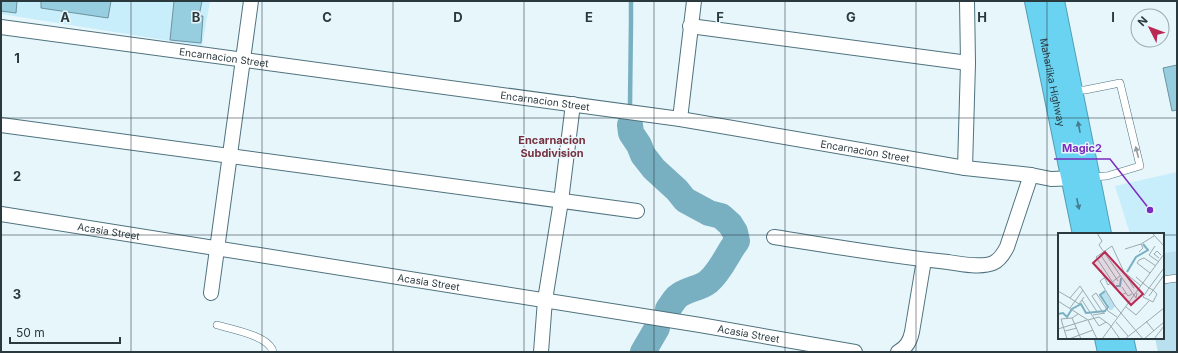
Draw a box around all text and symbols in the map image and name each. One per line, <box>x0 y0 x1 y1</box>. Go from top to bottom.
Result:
north arrow <box>1130 8 1170 48</box>
text: A <box>60 9 70 25</box>
text: B <box>192 9 201 25</box>
text: C <box>322 9 332 25</box>
text: D <box>453 9 463 25</box>
text: E <box>585 9 593 25</box>
text: F <box>716 9 724 25</box>
text: G <box>846 9 856 25</box>
text: H <box>977 9 987 25</box>
text: I <box>1111 9 1115 25</box>
text: N <box>1135 14 1151 29</box>
street label: Maharlika Highway <box>1038 37 1068 128</box>
street label: Encarnacion Street <box>179 45 270 69</box>
text: 1 <box>14 50 20 66</box>
street label: Encarnacion Street <box>500 89 591 113</box>
one-way arrow <box>1075 121 1081 133</box>
district label: Encarnacion Subdivision <box>518 133 586 160</box>
callout: Magic2 <box>1054 136 1110 159</box>
street label: Encarnacion Street <box>820 137 911 164</box>
text: Magic2 <box>1062 141 1102 155</box>
one-way arrow <box>1133 146 1139 158</box>
text: 2 <box>13 168 21 184</box>
one-way arrow <box>1075 198 1081 210</box>
street label: Acasia Street <box>77 220 141 242</box>
inset map <box>1058 233 1164 339</box>
street label: Acasia Street <box>397 271 461 293</box>
text: 3 <box>13 286 21 302</box>
scale bar <box>10 319 120 345</box>
street label: Acasia Street <box>717 322 781 345</box>
text: 50 m <box>16 325 45 340</box>

